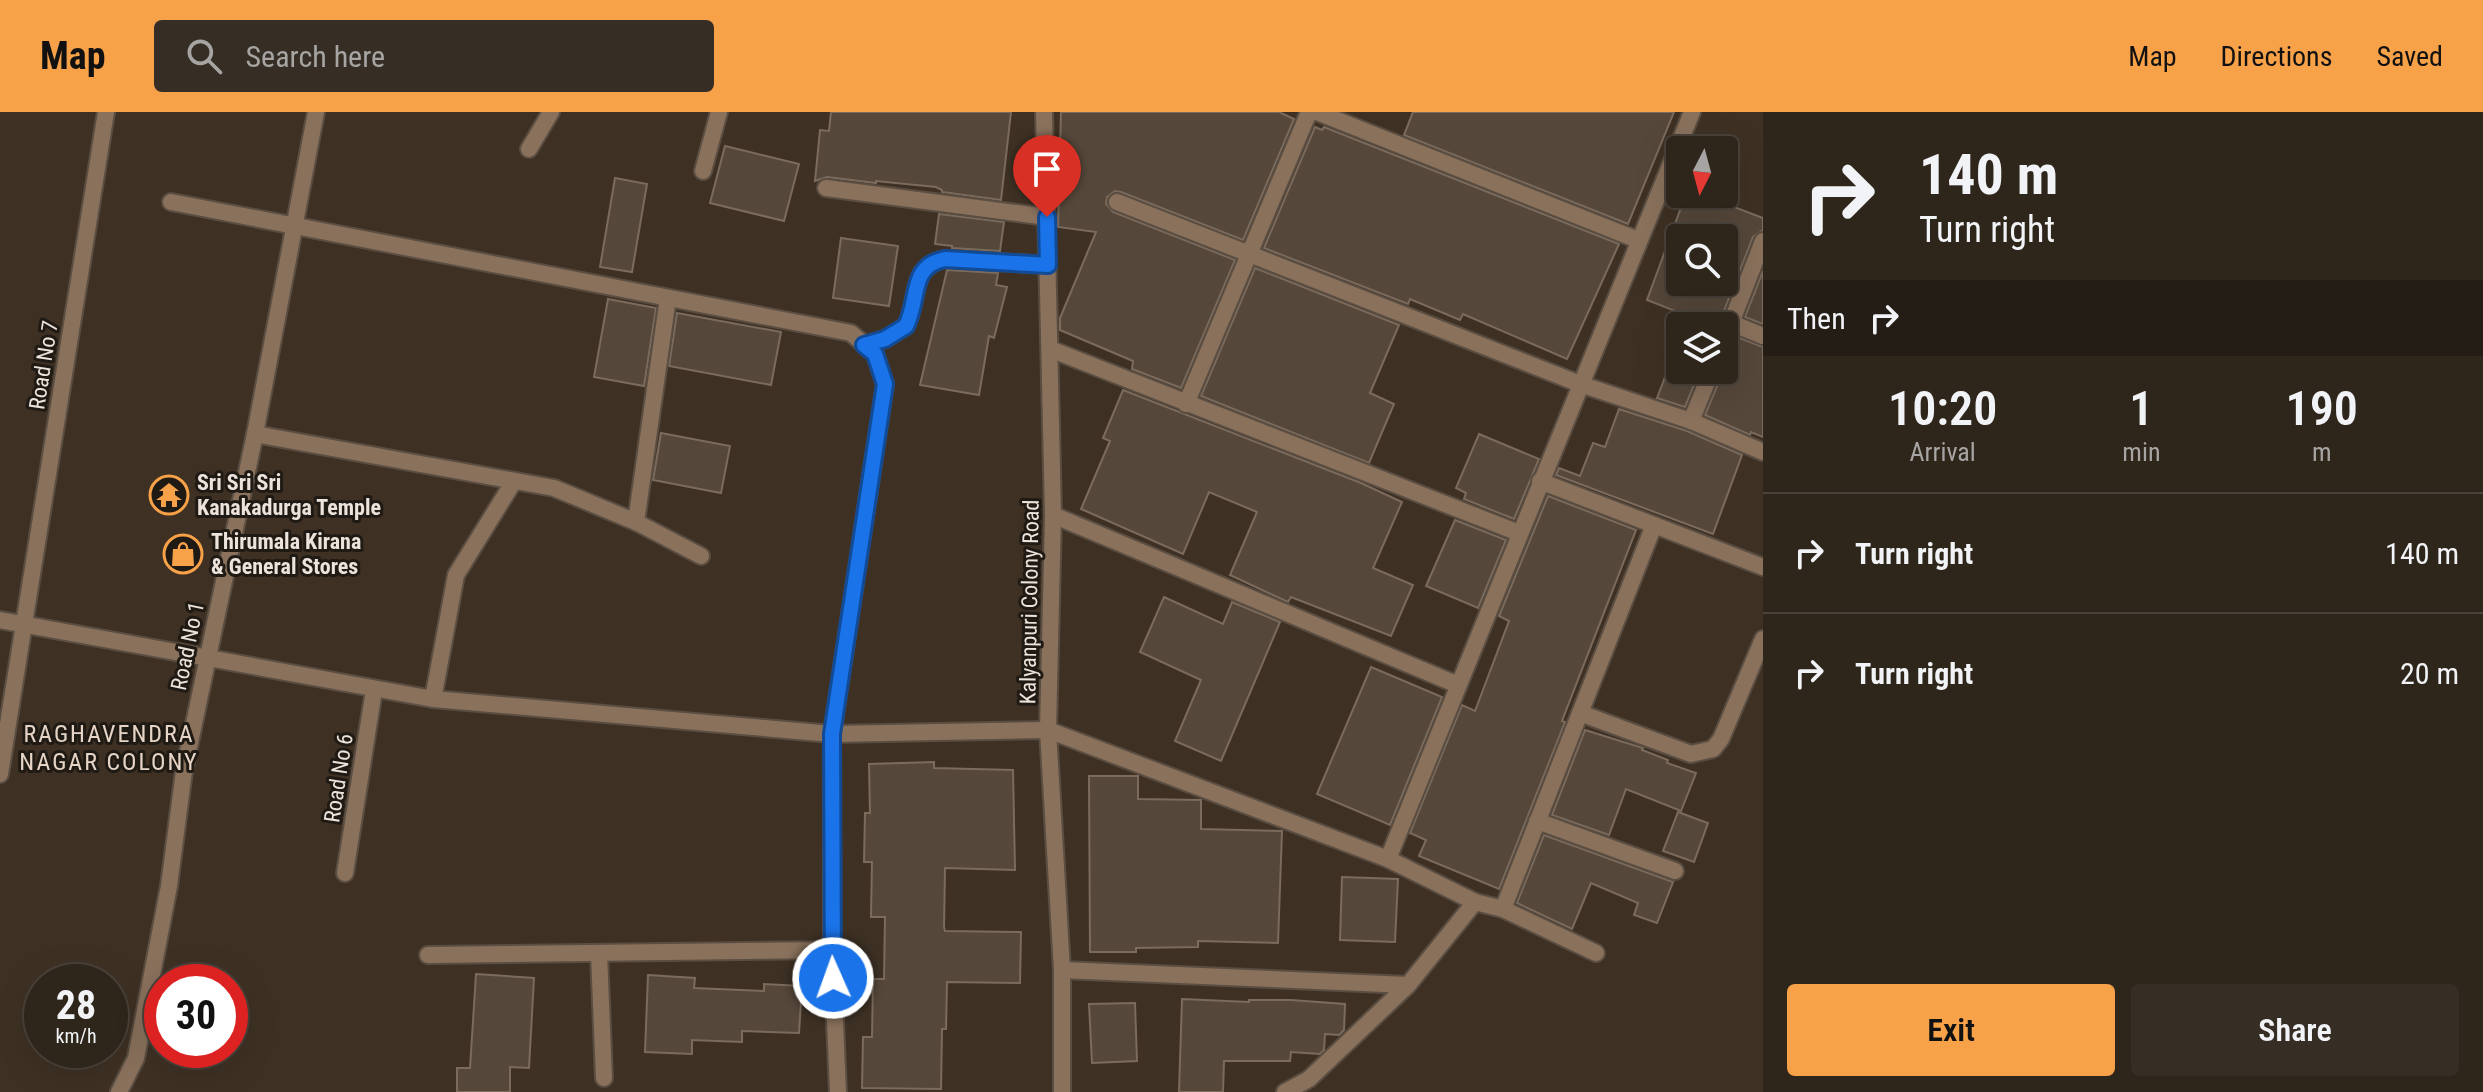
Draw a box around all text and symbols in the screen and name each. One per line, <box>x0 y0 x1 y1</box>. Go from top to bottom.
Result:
search box <box>154 20 714 92</box>
text: Map <box>40 34 106 78</box>
icon: search <box>182 34 226 78</box>
text: Search here <box>246 39 385 74</box>
text: Map <box>2128 40 2177 73</box>
text: Directions <box>2221 40 2332 73</box>
text: Saved <box>2376 40 2443 73</box>
pin <box>1013 135 1081 217</box>
north arrow <box>1666 136 1738 208</box>
map controls <box>1666 136 1738 384</box>
text: 140 m <box>1919 142 2058 208</box>
icon: right <box>1787 144 1891 248</box>
icon: arrive <box>1025 147 1069 191</box>
text: Turn right <box>1919 209 2055 251</box>
button: search <box>1666 224 1738 296</box>
icon: right <box>1862 296 1906 340</box>
text: Then <box>1787 301 1846 336</box>
button: layers <box>1666 312 1738 384</box>
street label: Road No 7 <box>24 319 63 411</box>
text: 10:20 <box>1888 380 1997 437</box>
text: 1 <box>2129 380 2153 437</box>
text: 190 <box>2286 380 2358 437</box>
text: Arrival <box>1910 437 1976 467</box>
text: min <box>2122 437 2160 467</box>
text: m <box>2312 437 2332 467</box>
place label: Sri Sri Sri Kanakadurga Temple <box>197 470 381 520</box>
temple icon: Sri Sri Sri Kanakadurga Temple <box>148 474 190 516</box>
street label: Kalyanpuri Colony Road <box>1015 499 1044 705</box>
place label: Thirumala Kirana & General Stores <box>211 529 361 579</box>
icon: right <box>1787 531 1831 575</box>
shop icon: Thirumala Kirana & General Stores <box>162 533 204 575</box>
text: Turn right <box>1855 536 1973 571</box>
text: 140 m <box>2385 536 2459 571</box>
street label: Road No 1 <box>166 600 209 693</box>
icon: right <box>1787 651 1831 695</box>
text: Turn right <box>1855 656 1973 691</box>
text: 20 m <box>2400 656 2459 691</box>
district label: RAGHAVENDRA NAGAR COLONY <box>19 720 199 776</box>
street label: Road No 6 <box>319 732 358 824</box>
position arrow <box>791 936 875 1020</box>
speed limit sign: 30 <box>144 964 248 1068</box>
text: 28 <box>56 982 96 1029</box>
button: Exit <box>1787 984 2115 1076</box>
button: Share <box>2131 984 2459 1076</box>
text: km/h <box>55 1024 97 1048</box>

